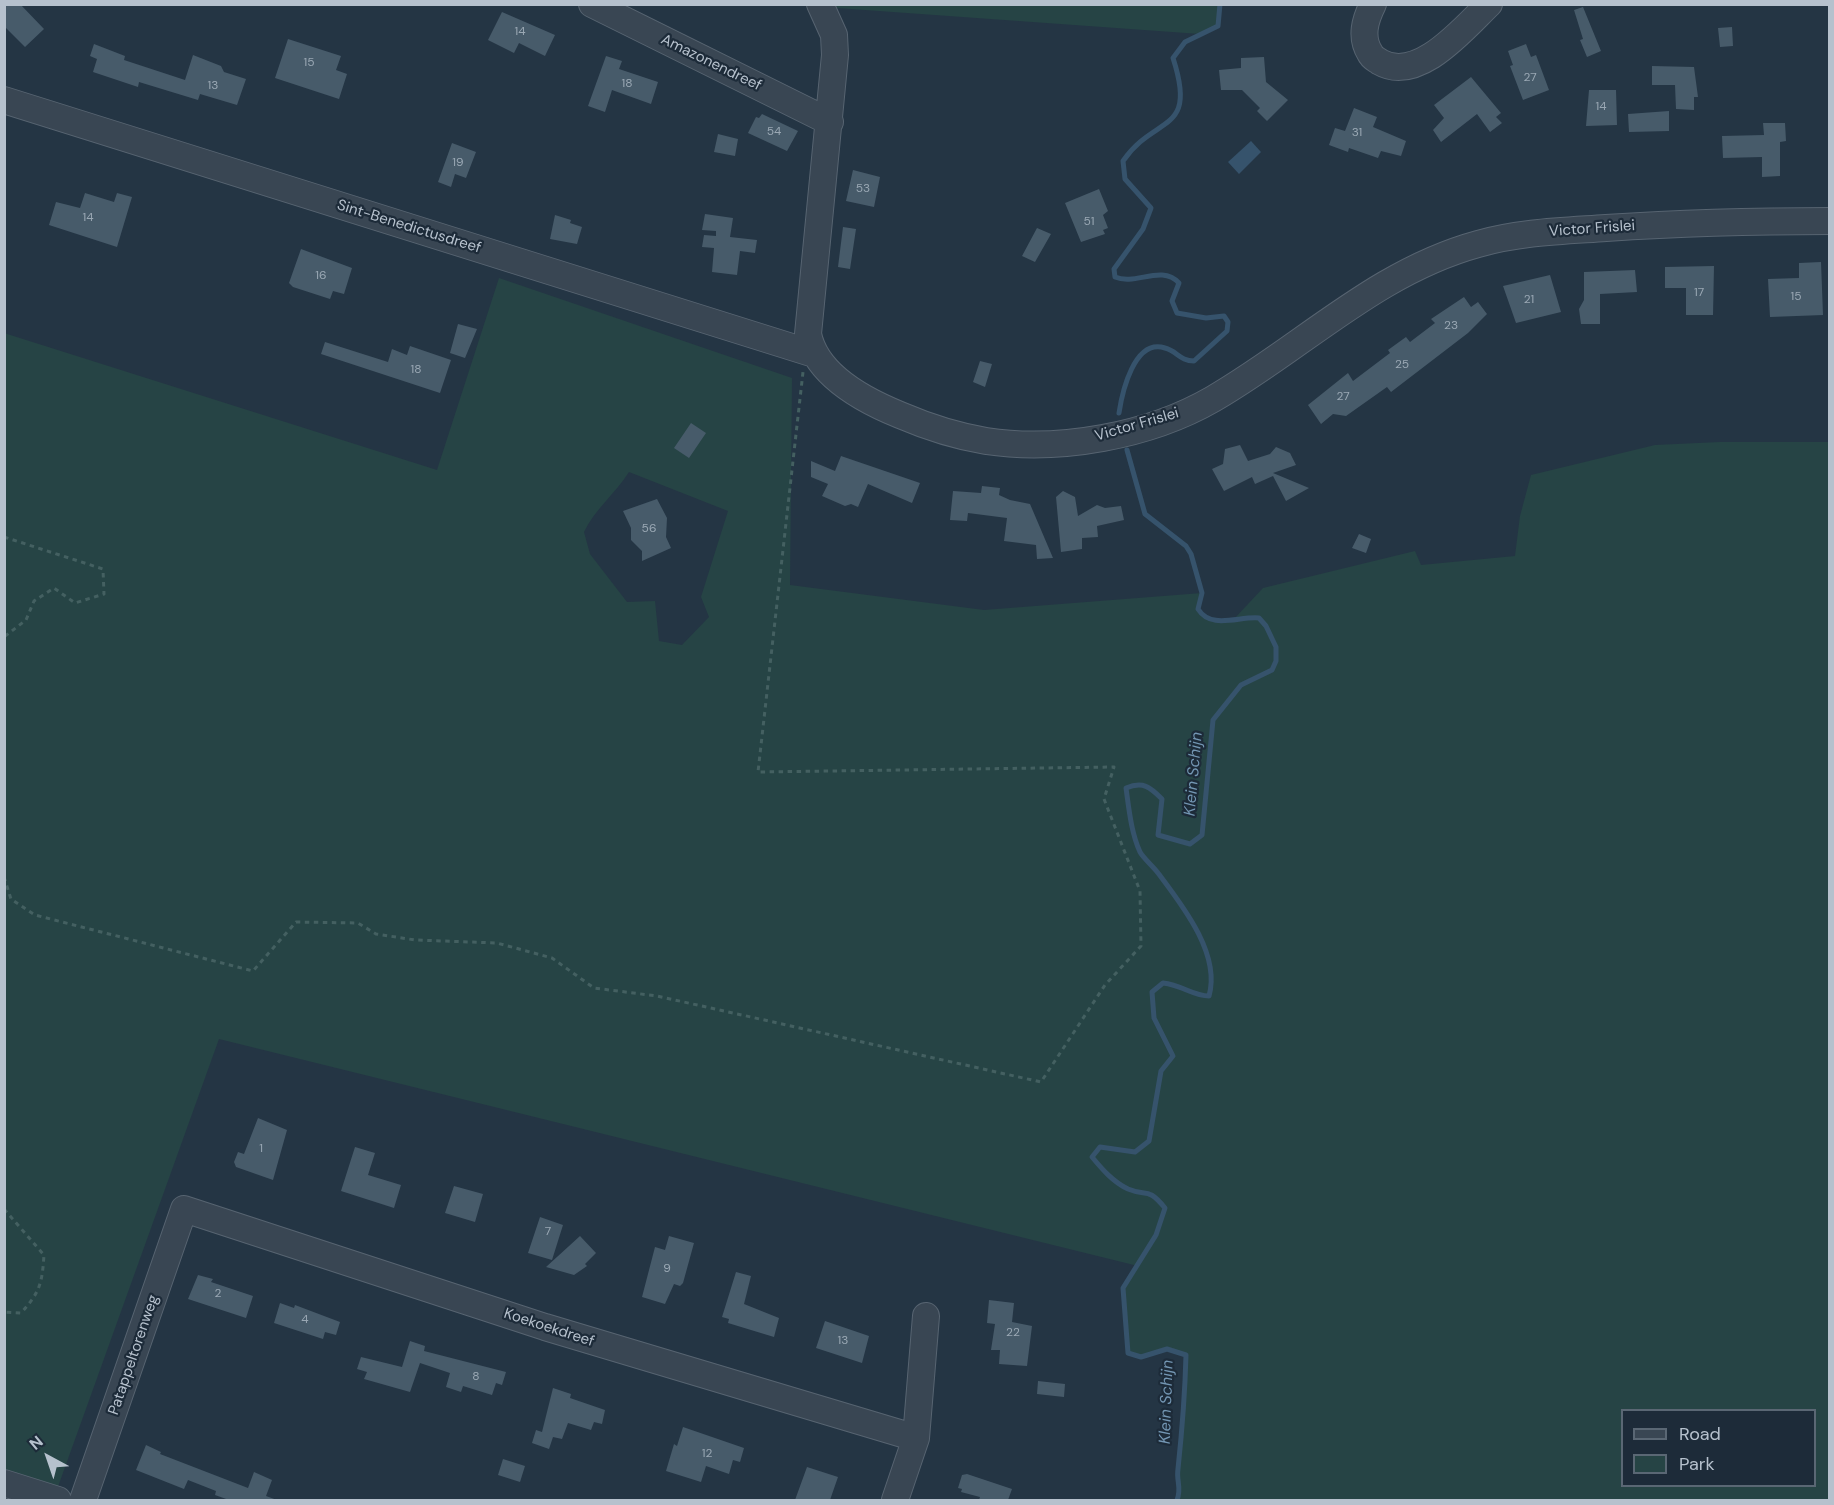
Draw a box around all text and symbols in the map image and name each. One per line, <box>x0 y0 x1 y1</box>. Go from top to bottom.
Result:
house number: 14 <box>514 25 526 39</box>
street label: Amazonendreef <box>658 31 764 95</box>
house number: 15 <box>303 56 315 70</box>
house number: 27 <box>1523 71 1537 85</box>
house number: 18 <box>621 77 633 91</box>
house number: 13 <box>208 79 218 93</box>
house number: 14 <box>1595 100 1607 114</box>
house number: 54 <box>767 125 781 139</box>
house number: 31 <box>1352 126 1362 140</box>
house number: 19 <box>452 156 464 170</box>
house number: 53 <box>856 182 870 196</box>
street label: Sint-Benedictusdreef <box>335 196 483 258</box>
house number: 14 <box>82 211 94 225</box>
house number: 51 <box>1083 215 1095 229</box>
street label: Victor Frislei <box>1548 217 1636 241</box>
house number: 16 <box>315 269 327 283</box>
house number: 17 <box>1694 286 1704 300</box>
house number: 15 <box>1790 290 1802 304</box>
house number: 21 <box>1524 293 1534 307</box>
house number: 23 <box>1444 319 1458 333</box>
house number: 25 <box>1395 358 1409 372</box>
house number: 18 <box>410 363 422 377</box>
house number: 27 <box>1336 390 1350 404</box>
street label: Victor Frislei <box>1093 404 1181 446</box>
house number: 56 <box>642 522 656 536</box>
water label: Klein Schijn <box>1181 731 1207 817</box>
house number: 1 <box>259 1142 263 1156</box>
house number: 7 <box>545 1225 551 1239</box>
house number: 9 <box>663 1262 671 1276</box>
house number: 2 <box>215 1287 221 1301</box>
street label: Patappeltorenweg <box>105 1293 163 1417</box>
street label: Koekoekdreef <box>502 1305 596 1351</box>
house number: 4 <box>301 1313 309 1327</box>
house number: 22 <box>1006 1326 1020 1340</box>
house number: 13 <box>838 1334 848 1348</box>
water label: Klein Schijn <box>1156 1359 1178 1445</box>
house number: 8 <box>472 1370 480 1384</box>
legend <box>1621 1409 1816 1487</box>
text: Road <box>1679 1422 1721 1446</box>
north arrow <box>18 1427 78 1487</box>
text: N <box>25 1431 47 1455</box>
house number: 12 <box>702 1447 712 1461</box>
text: Park <box>1679 1452 1715 1476</box>

